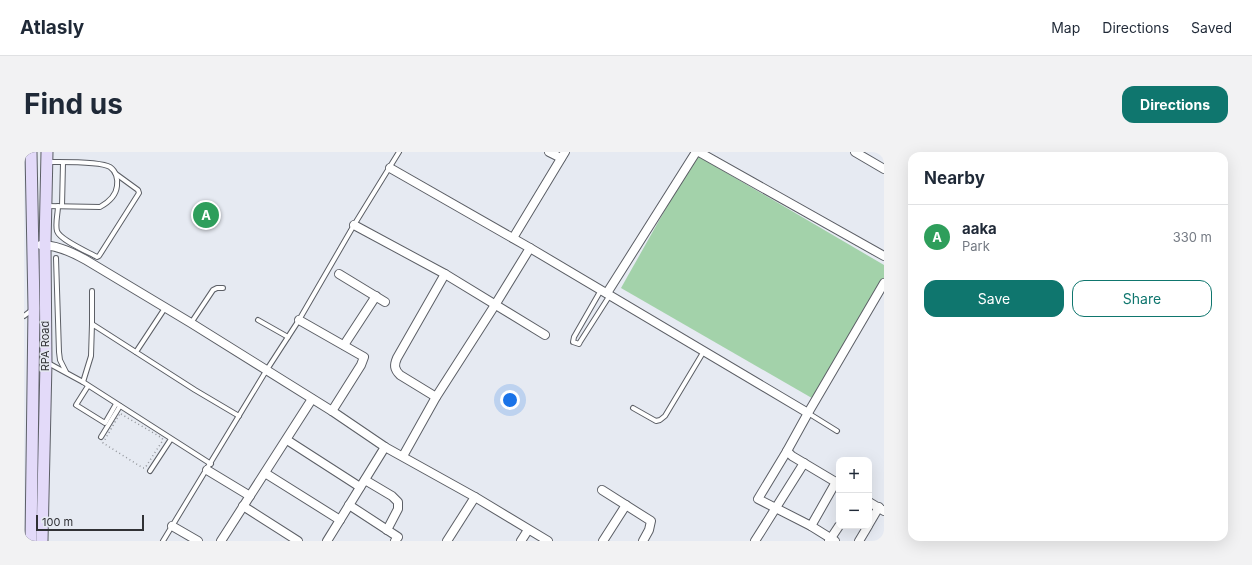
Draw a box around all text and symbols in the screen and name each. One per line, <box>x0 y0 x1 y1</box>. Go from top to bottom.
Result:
text: Atlasly <box>20 16 84 39</box>
text: Map <box>1051 19 1080 36</box>
text: Directions <box>1102 19 1169 36</box>
text: Saved <box>1191 19 1232 36</box>
button: Directions <box>1122 86 1228 123</box>
text: Find us <box>24 87 123 121</box>
text: Nearby <box>924 168 985 188</box>
pin: A <box>193 200 219 230</box>
text: aaka <box>962 219 997 238</box>
text: A <box>932 229 942 245</box>
text: 330 m <box>1173 229 1212 245</box>
text: Park <box>962 238 990 254</box>
button: Save <box>924 280 1064 317</box>
button: Share <box>1072 280 1212 317</box>
street label: RPA Road <box>38 321 52 371</box>
your location <box>500 390 520 410</box>
map controls <box>836 457 872 529</box>
button: + <box>836 457 872 493</box>
button: − <box>836 493 872 529</box>
scale bar <box>36 513 144 532</box>
text: 100 m <box>42 515 73 529</box>

